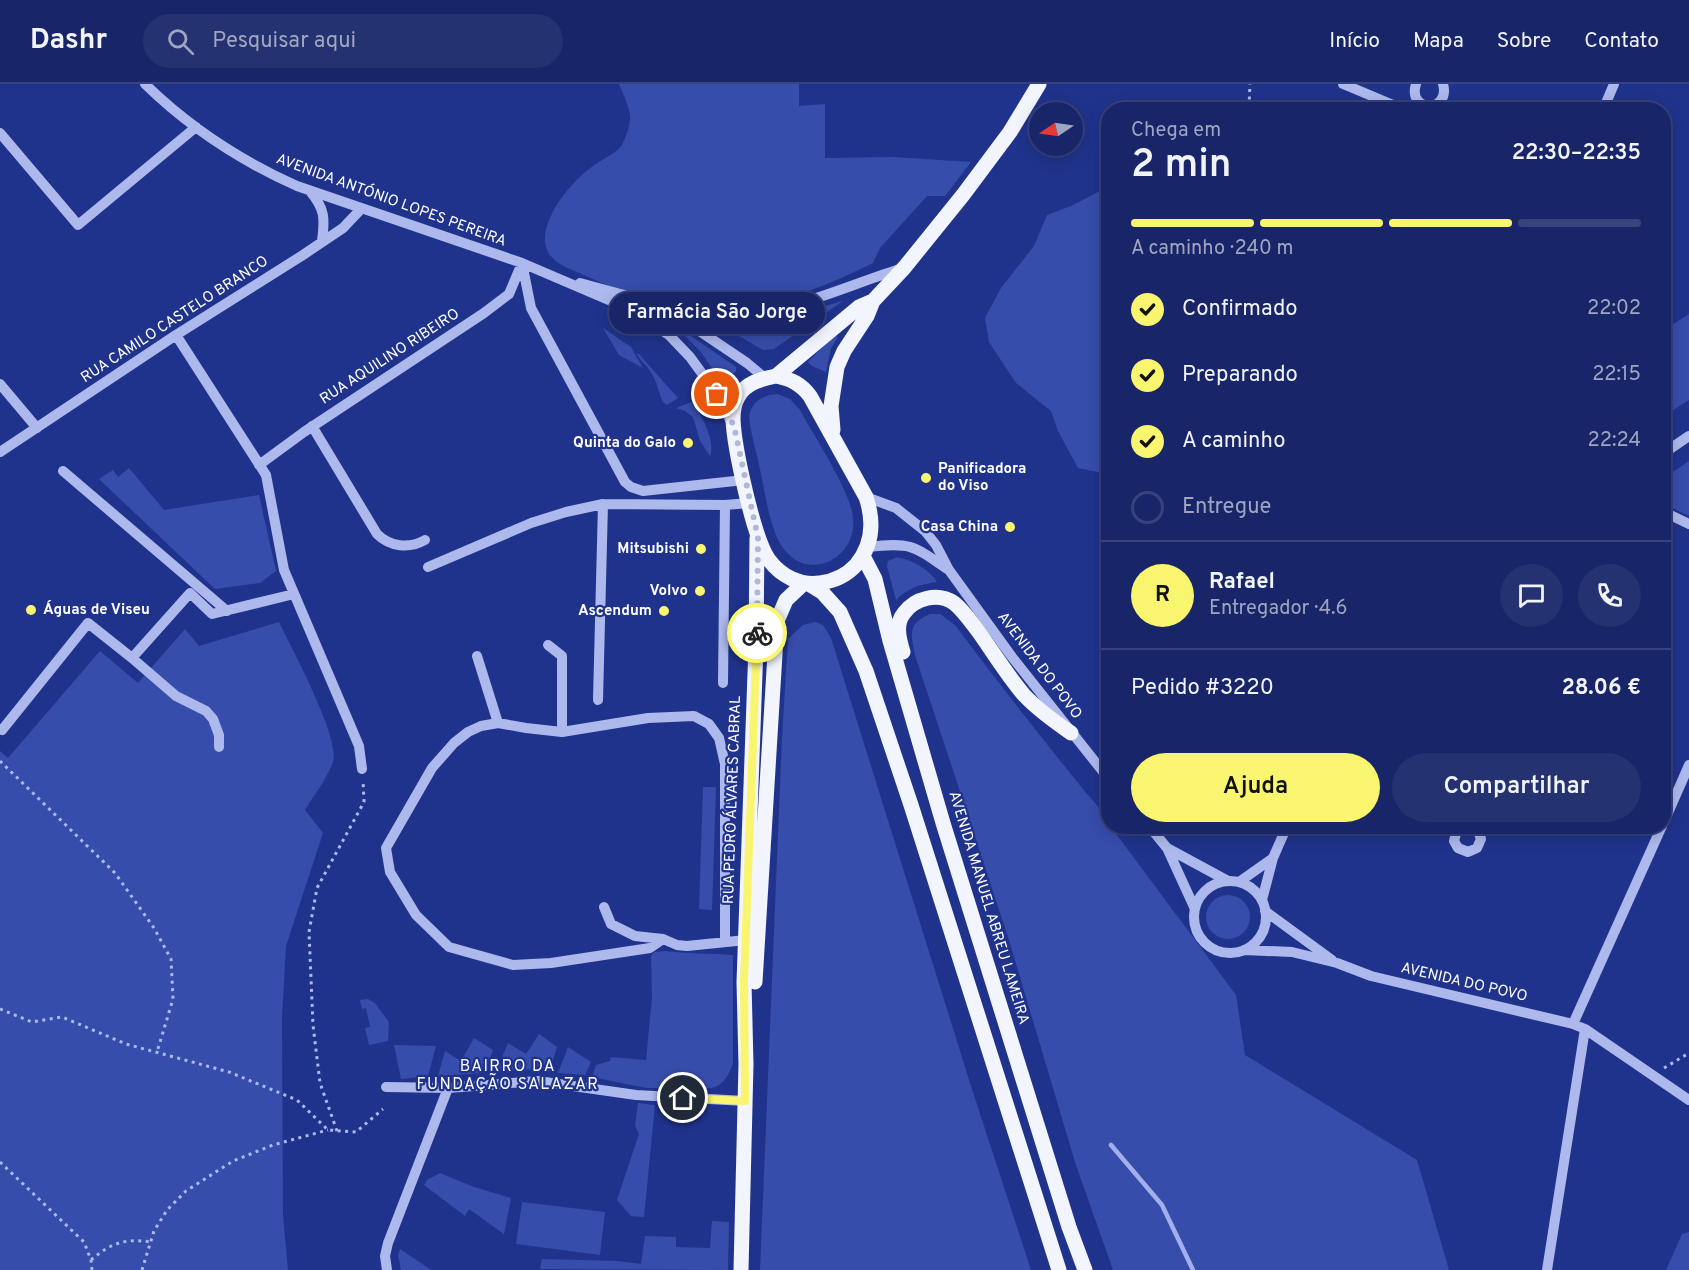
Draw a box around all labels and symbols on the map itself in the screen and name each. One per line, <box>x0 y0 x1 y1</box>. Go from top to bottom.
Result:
north arrow <box>1029 102 1083 156</box>
street label: AVENIDA ANTÓNIO LOPES PEREIRA <box>273 148 510 252</box>
street label: RUA CAMILO CASTELO BRANCO <box>78 252 272 388</box>
callout: Farmácia São Jorge <box>609 292 825 334</box>
street label: RUA AQUILINO RIBEIRO <box>317 305 463 409</box>
pin <box>691 368 742 419</box>
place label: Quinta do Galo <box>573 434 676 453</box>
marker: Quinta do Galo <box>681 436 695 450</box>
place label: Panificadora do Viso <box>938 460 1026 496</box>
marker: Panificadora do Viso <box>919 471 933 485</box>
place label: Casa China <box>921 518 998 537</box>
marker: Casa China <box>1003 520 1017 534</box>
place label: Mitsubishi <box>617 540 689 559</box>
marker: Mitsubishi <box>694 542 708 556</box>
place label: Volvo <box>650 582 688 601</box>
marker: Volvo <box>693 584 707 598</box>
place label: Águas de Viseu <box>43 600 150 620</box>
place label: Ascendum <box>578 602 652 621</box>
marker: Águas de Viseu <box>24 603 38 617</box>
courier <box>727 603 787 663</box>
marker: Ascendum <box>657 604 671 618</box>
street label: AVENIDA DO POVO <box>992 609 1086 723</box>
street label: RUA PEDRO ÁLVARES CABRAL <box>719 695 746 905</box>
street label: AVENIDA MANUEL ABREU LAMEIRA <box>943 789 1033 1027</box>
street label: AVENIDA DO POVO <box>1399 959 1529 1007</box>
district label: BAIRRO DA FUNDAÇÃO SALAZAR <box>416 1057 600 1095</box>
pin <box>657 1072 708 1123</box>

